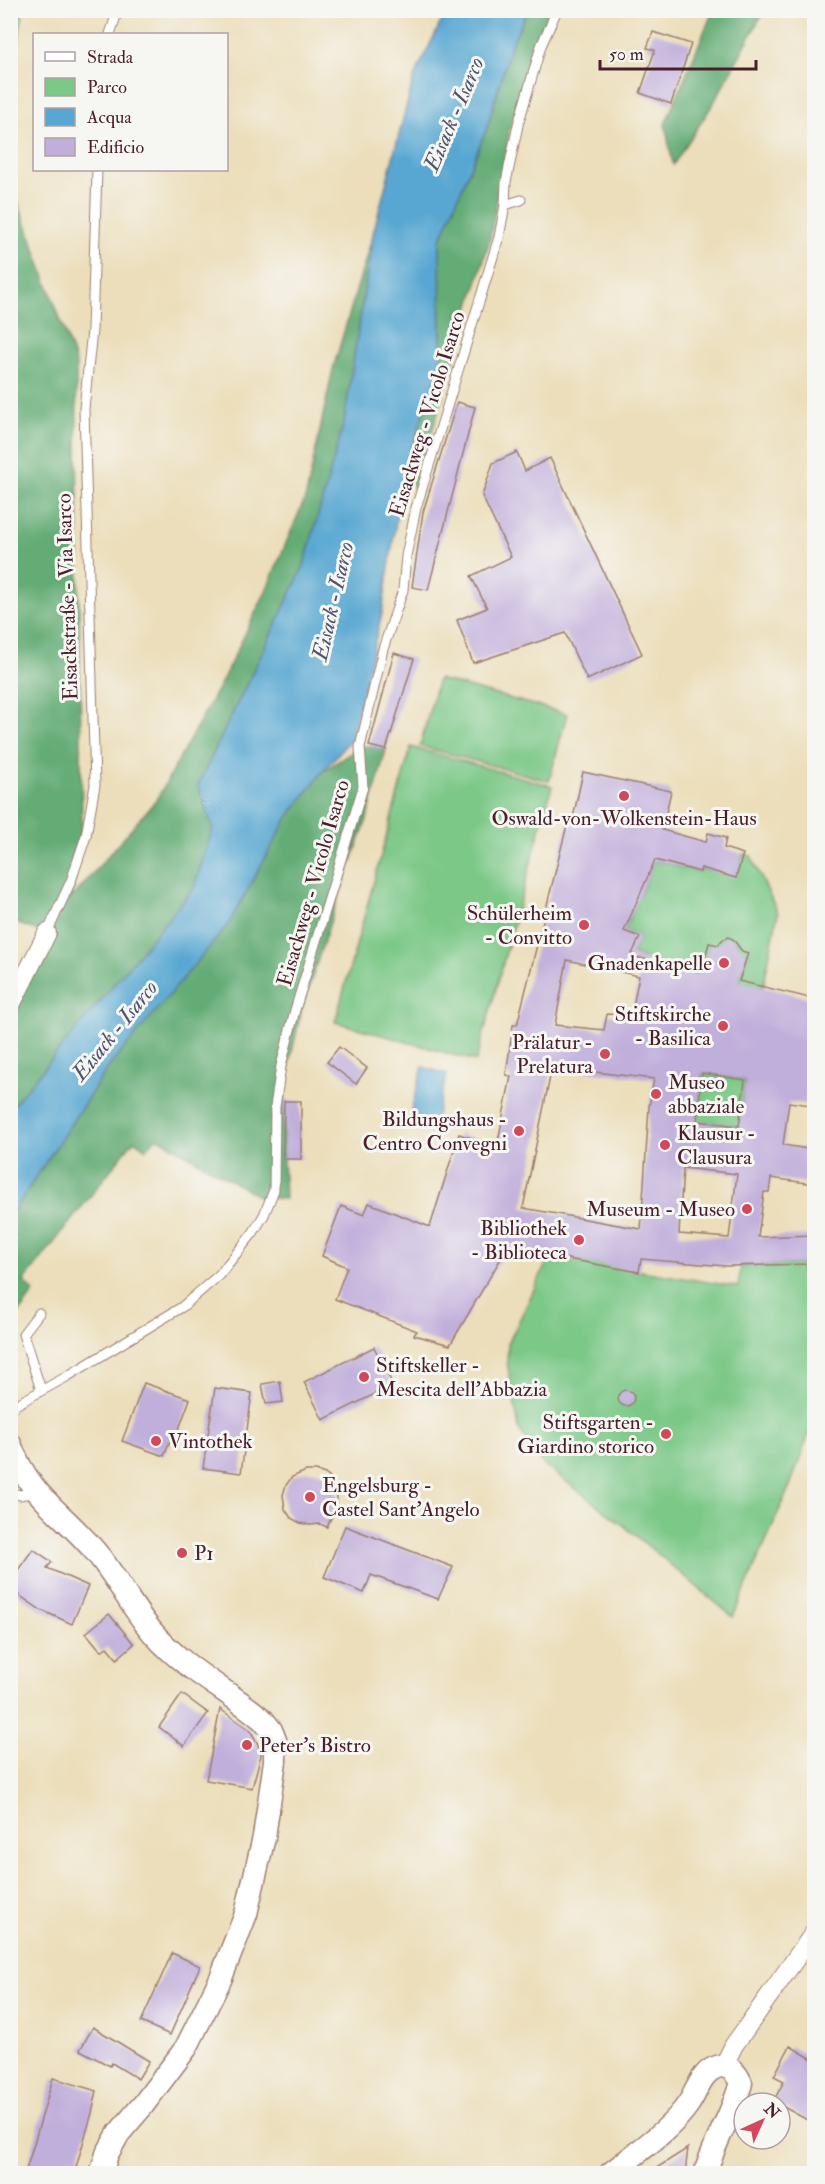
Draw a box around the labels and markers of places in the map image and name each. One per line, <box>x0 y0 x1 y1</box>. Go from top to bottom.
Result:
marker: Oswald-von-Wolkenstein-Haus <box>617 789 631 803</box>
place label: Oswald-von-Wolkenstein-Haus <box>491 805 757 832</box>
place label: Schülerheim - Convitto <box>467 900 572 951</box>
marker: Schülerheim - Convitto <box>577 918 591 932</box>
place label: Gnadenkapelle <box>588 950 712 977</box>
marker: Gnadenkapelle <box>717 956 731 970</box>
place label: Stiftskirche - Basilica <box>614 1001 711 1052</box>
marker: Stiftskirche - Basilica <box>716 1019 730 1033</box>
place label: Prälatur - Prelatura <box>512 1029 593 1080</box>
marker: Prälatur - Prelatura <box>598 1047 612 1061</box>
place label: Museo abbaziale <box>668 1069 745 1120</box>
marker: Museo abbaziale <box>649 1087 663 1101</box>
place label: Bildungshaus - Centro Convegni <box>363 1106 507 1157</box>
place label: Klausur - Clausura <box>677 1120 756 1171</box>
marker: Bildungshaus - Centro Convegni <box>512 1124 526 1138</box>
marker: Klausur - Clausura <box>658 1138 672 1152</box>
place label: Museum - Museo <box>586 1196 735 1223</box>
marker: Museum - Museo <box>740 1202 754 1216</box>
place label: Bibliothek - Biblioteca <box>471 1215 567 1266</box>
marker: Bibliothek - Biblioteca <box>572 1233 586 1247</box>
place label: Stiftskeller - Mescita dell'Abbazia <box>376 1352 548 1403</box>
marker: Stiftskeller - Mescita dell'Abbazia <box>357 1370 371 1384</box>
place label: Stiftsgarten - Giardino storico <box>517 1409 654 1460</box>
marker: Stiftsgarten - Giardino storico <box>659 1427 673 1441</box>
place label: Vintothek <box>168 1428 253 1455</box>
marker: Vintothek <box>149 1434 163 1448</box>
place label: Engelsburg - Castel Sant'Angelo <box>322 1472 480 1523</box>
marker: Engelsburg - Castel Sant'Angelo <box>303 1490 317 1504</box>
place label: P1 <box>194 1540 214 1567</box>
marker: P1 <box>175 1546 189 1560</box>
place label: Peter's Bistro <box>259 1732 371 1759</box>
marker: Peter's Bistro <box>240 1738 254 1752</box>

